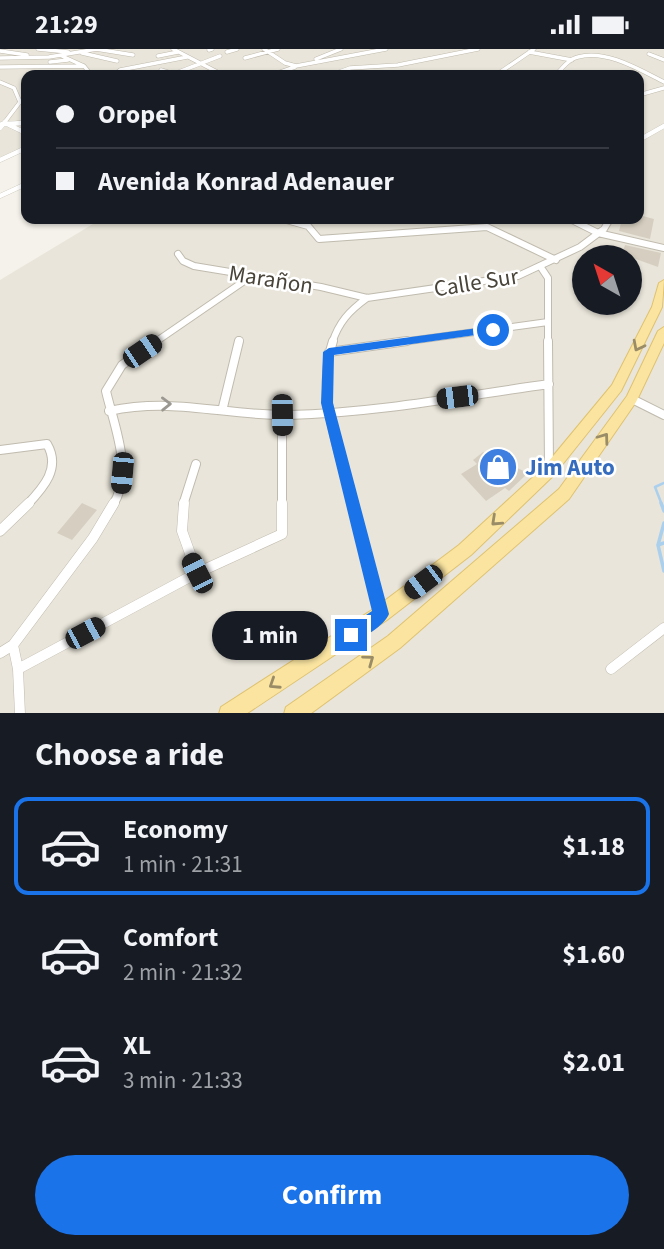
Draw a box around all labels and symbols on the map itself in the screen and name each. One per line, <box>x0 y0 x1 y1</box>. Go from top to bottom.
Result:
north arrow <box>572 245 642 315</box>
street label: Marañon <box>226 257 315 302</box>
street label: Calle Sur <box>431 259 522 305</box>
route start <box>477 314 509 346</box>
car <box>119 331 166 371</box>
one-way arrow <box>632 339 646 351</box>
car <box>435 384 480 410</box>
car <box>272 394 293 436</box>
one-way arrow <box>161 396 172 412</box>
one-way arrow <box>596 433 608 446</box>
shop icon: Jim Auto <box>477 446 519 488</box>
car <box>110 451 135 495</box>
place label: Jim Auto <box>525 451 615 484</box>
one-way arrow <box>491 513 504 525</box>
car <box>179 550 216 596</box>
car <box>400 561 447 603</box>
callout: 1 min <box>211 611 326 659</box>
car <box>62 614 109 652</box>
route end <box>335 619 367 651</box>
one-way arrow <box>361 656 374 668</box>
one-way arrow <box>268 676 281 689</box>

